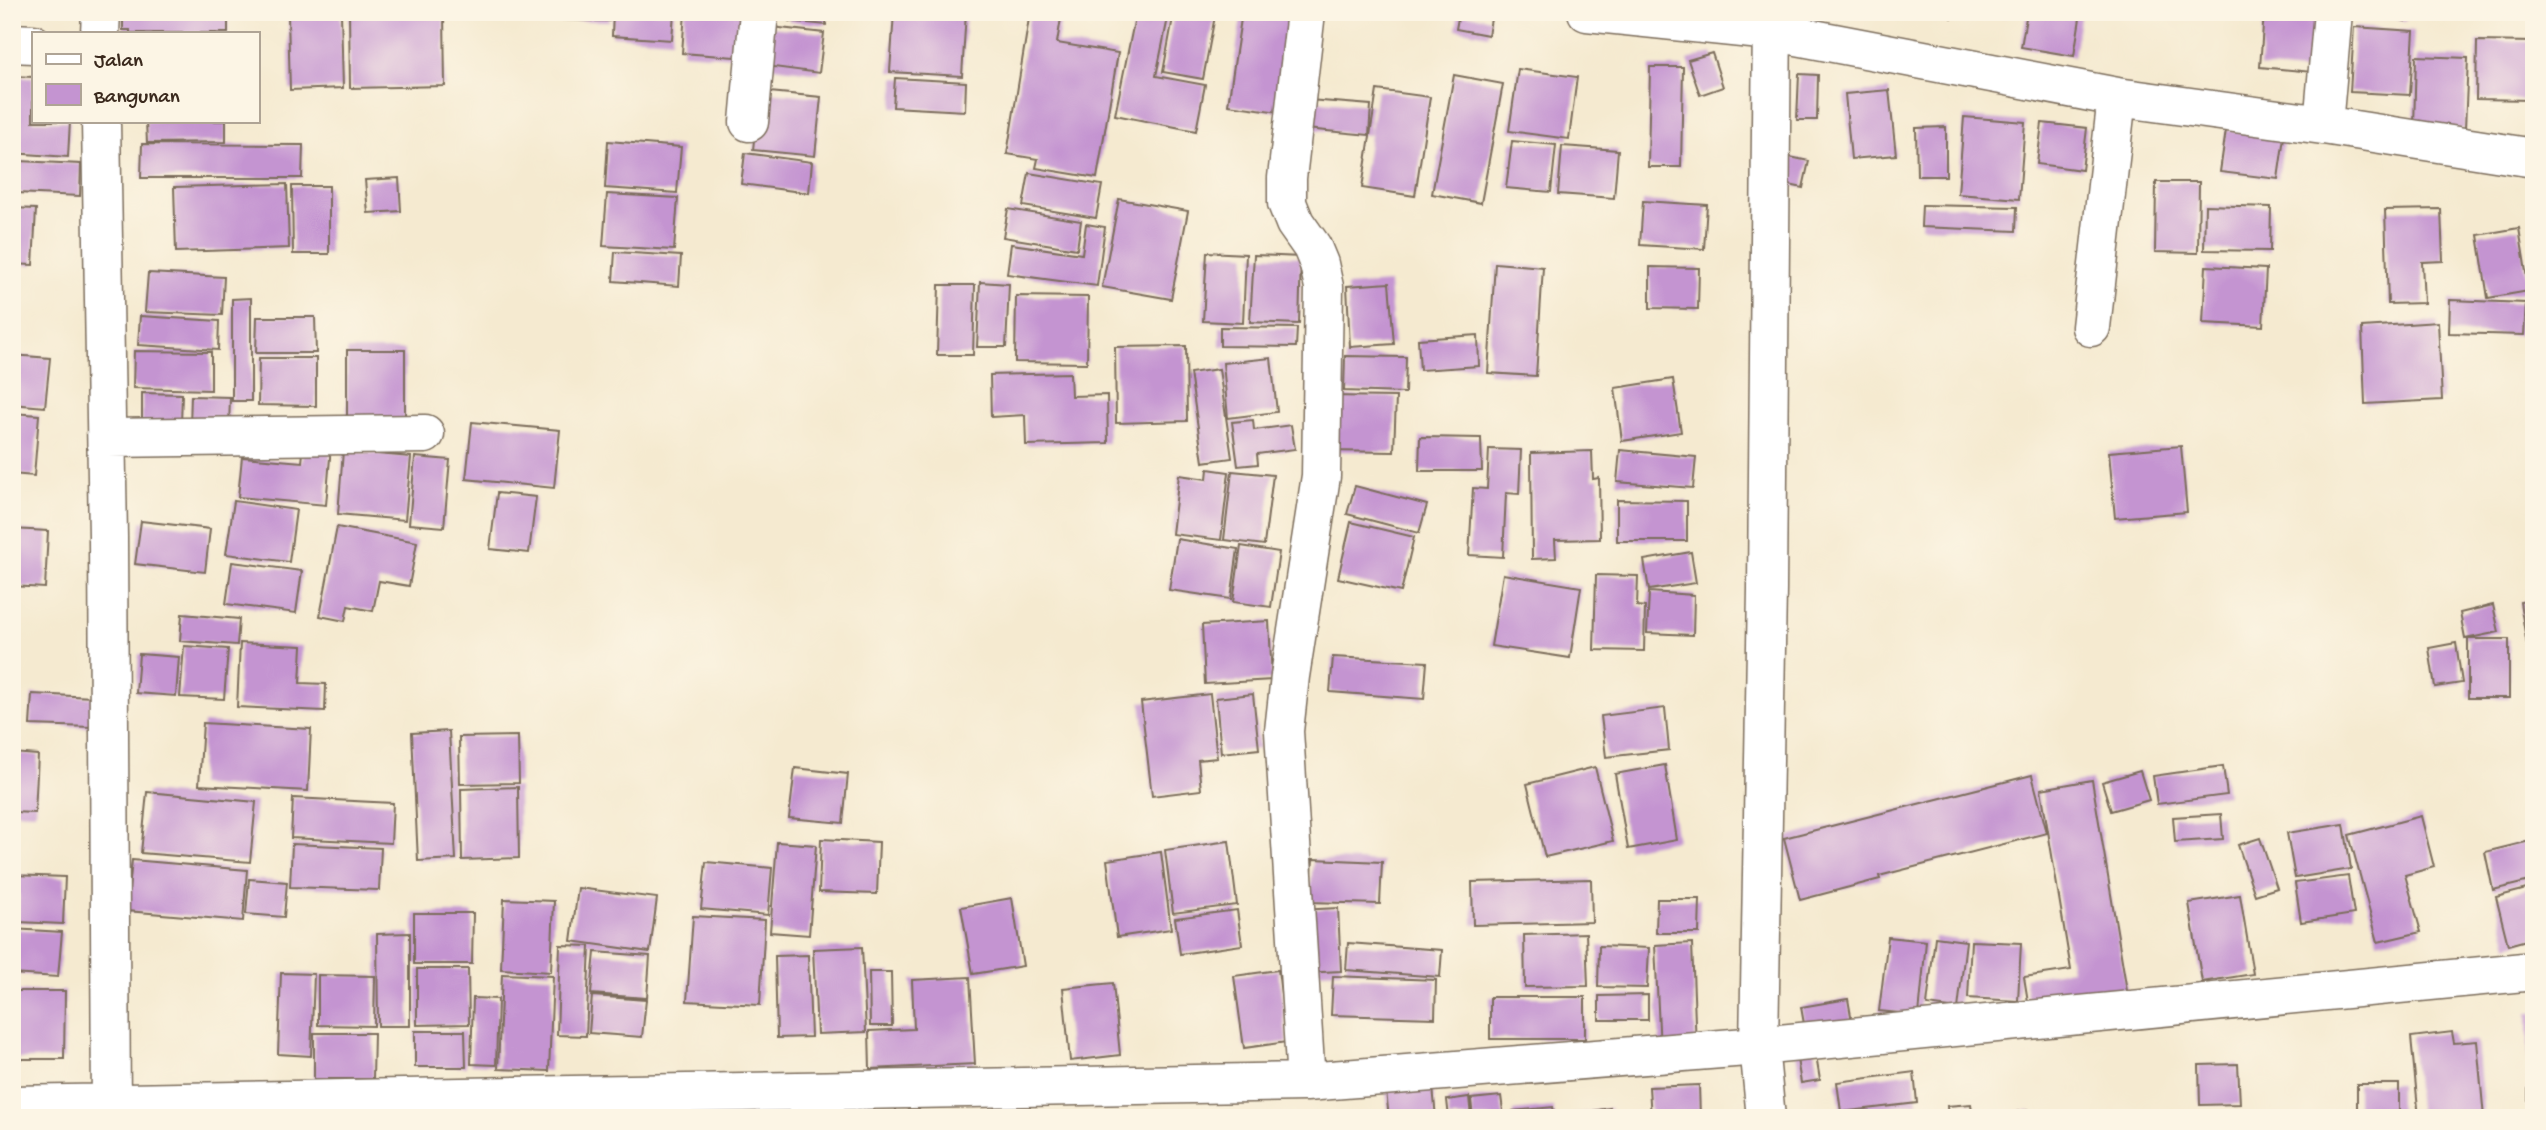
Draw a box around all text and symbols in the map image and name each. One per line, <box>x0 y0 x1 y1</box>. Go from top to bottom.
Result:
legend <box>32 32 259 122</box>
text: Jalan <box>94 50 143 75</box>
text: Bangunan <box>93 86 180 111</box>

